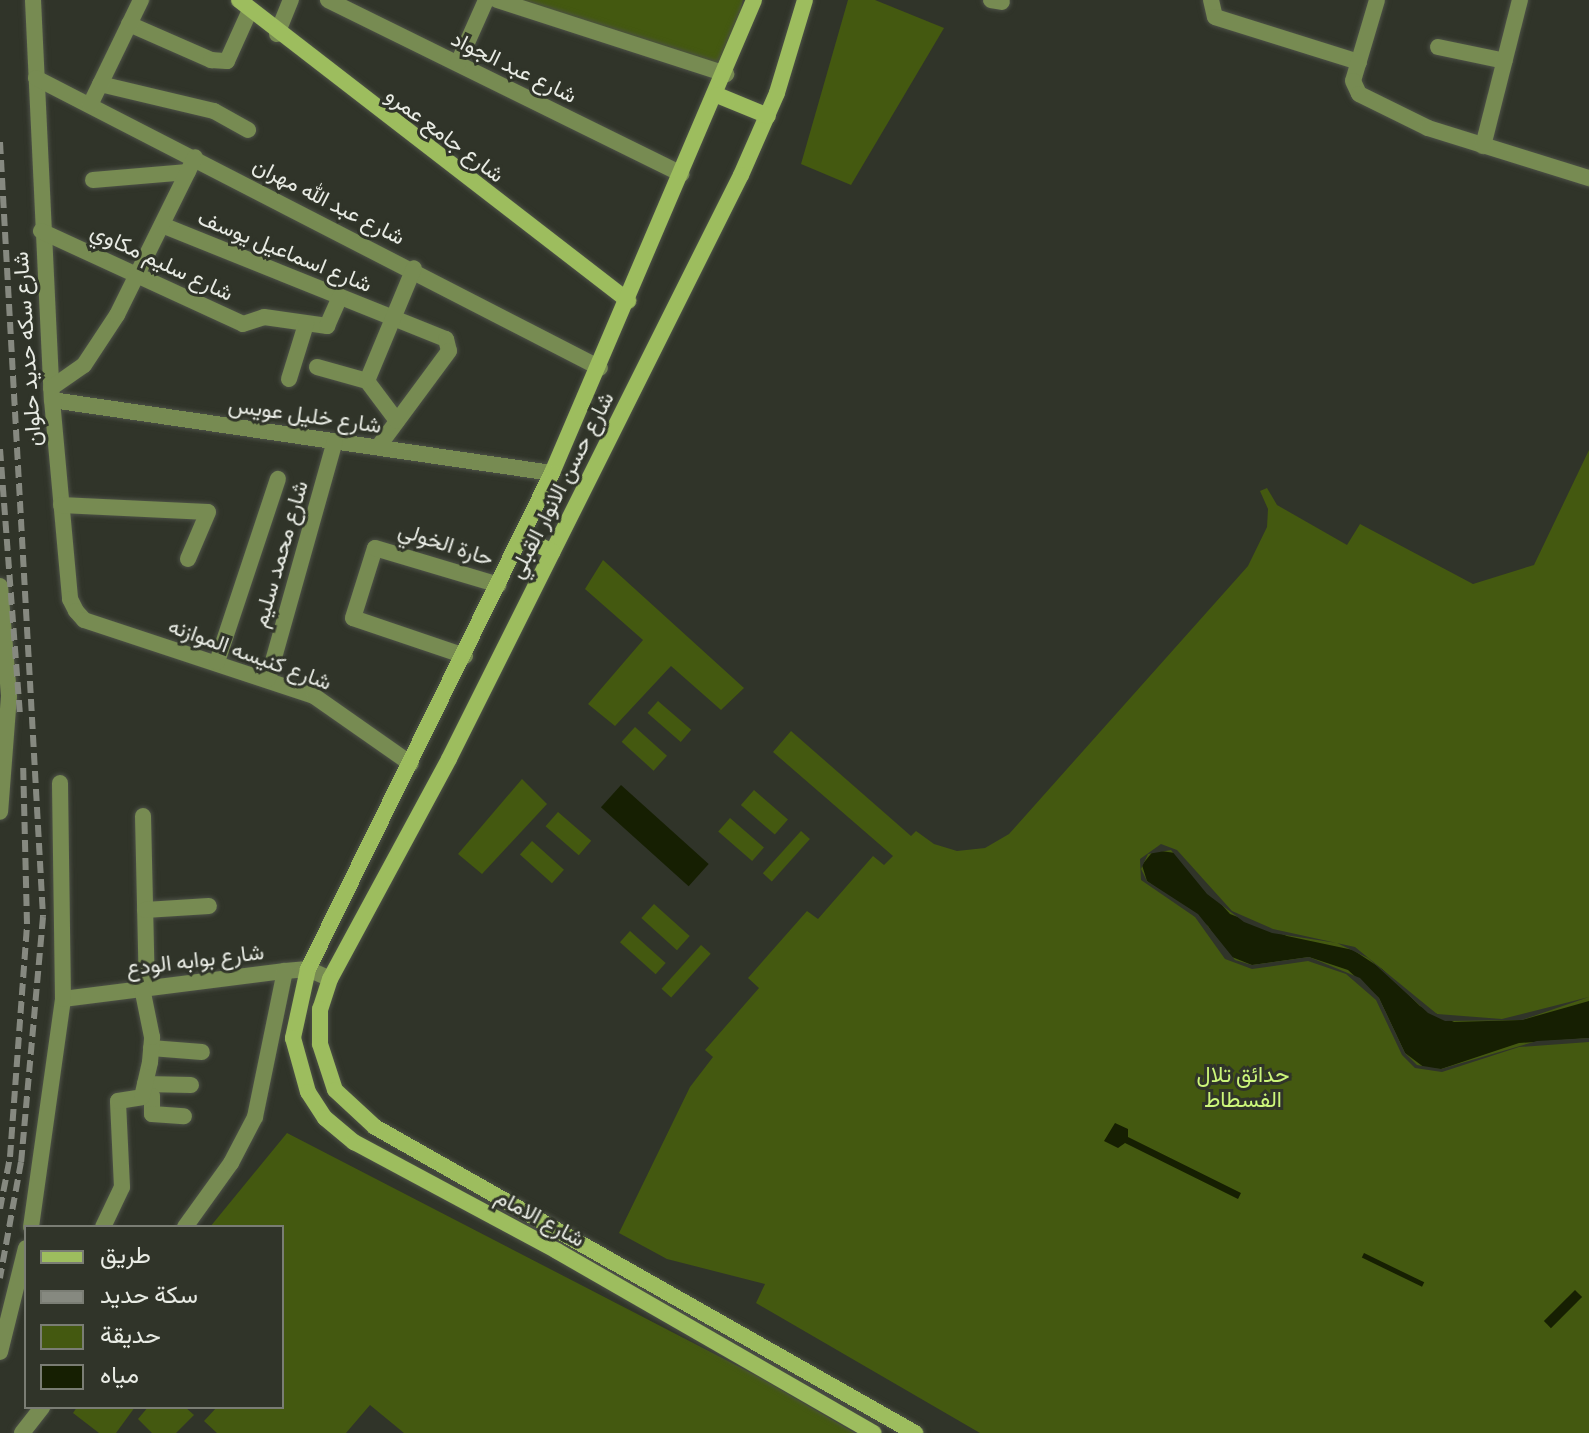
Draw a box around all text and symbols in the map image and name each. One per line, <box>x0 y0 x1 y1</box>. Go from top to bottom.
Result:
street label: شارع عبد الجواد <box>447 25 581 109</box>
street label: شارع جامع عمرو <box>381 82 509 188</box>
street label: شارع عبد الله مهران <box>249 151 409 251</box>
street label: شارع اسماعيل يوسف <box>194 204 376 298</box>
street label: شارع سليم مكاوي <box>87 217 237 307</box>
street label: شارع سكه حديد حلوان <box>7 251 47 447</box>
street label: شارع حسن الانوار القبلي <box>503 387 619 583</box>
street label: شارع خليل عويس <box>227 391 383 439</box>
street label: شارع محمد سليم <box>246 478 314 630</box>
street label: حارة الخولي <box>395 516 497 572</box>
street label: شارع كنيسه الموازنه <box>165 612 335 696</box>
street label: شارع بوابه الودع <box>125 938 265 982</box>
park label: حدائق تلال الفسطاط <box>1197 1061 1289 1112</box>
street label: شارع الامام <box>491 1184 589 1252</box>
legend <box>24 1225 284 1409</box>
text: طريق <box>100 1240 151 1270</box>
text: سكة حديد <box>100 1280 198 1310</box>
text: حديقة <box>100 1320 161 1350</box>
text: مياه <box>100 1360 139 1390</box>

